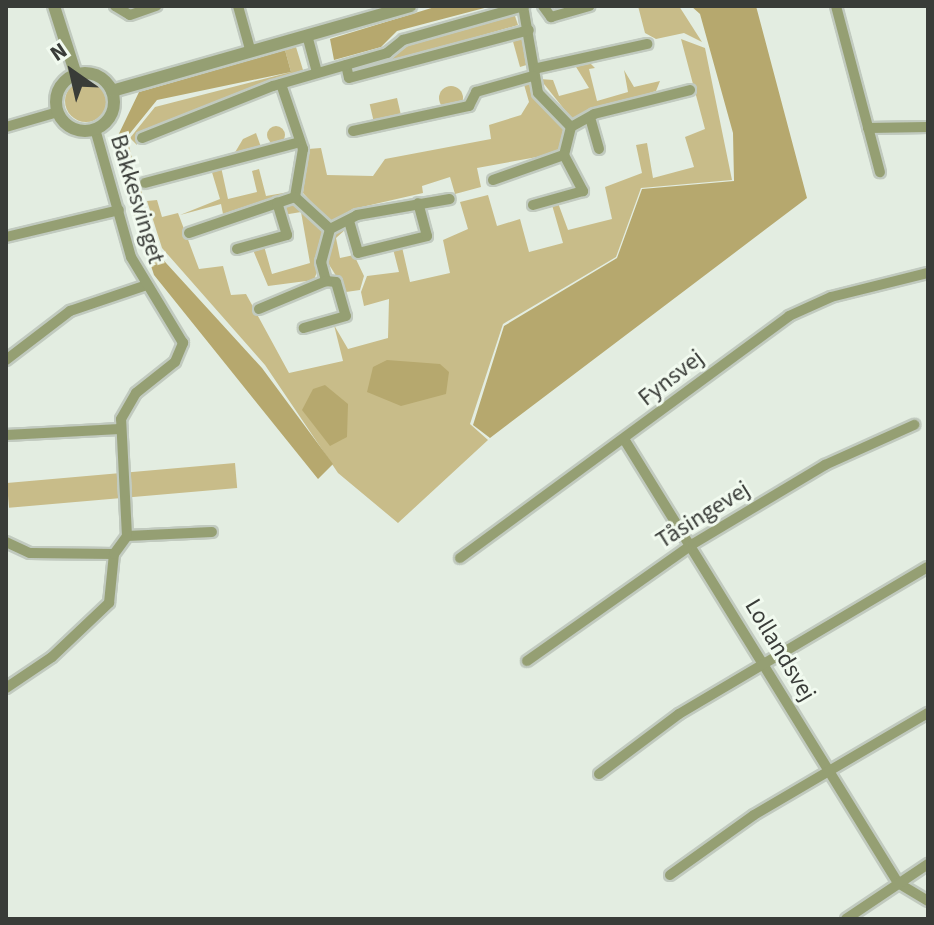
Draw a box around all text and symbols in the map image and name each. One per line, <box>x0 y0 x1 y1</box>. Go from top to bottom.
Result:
north arrow <box>32 32 112 112</box>
text: N <box>44 35 74 69</box>
street label: Bakkesvinget <box>104 131 170 267</box>
street label: Fynsvej <box>633 344 709 412</box>
street label: Tåsingevej <box>651 475 755 555</box>
street label: Lollandsvej <box>738 594 822 706</box>

